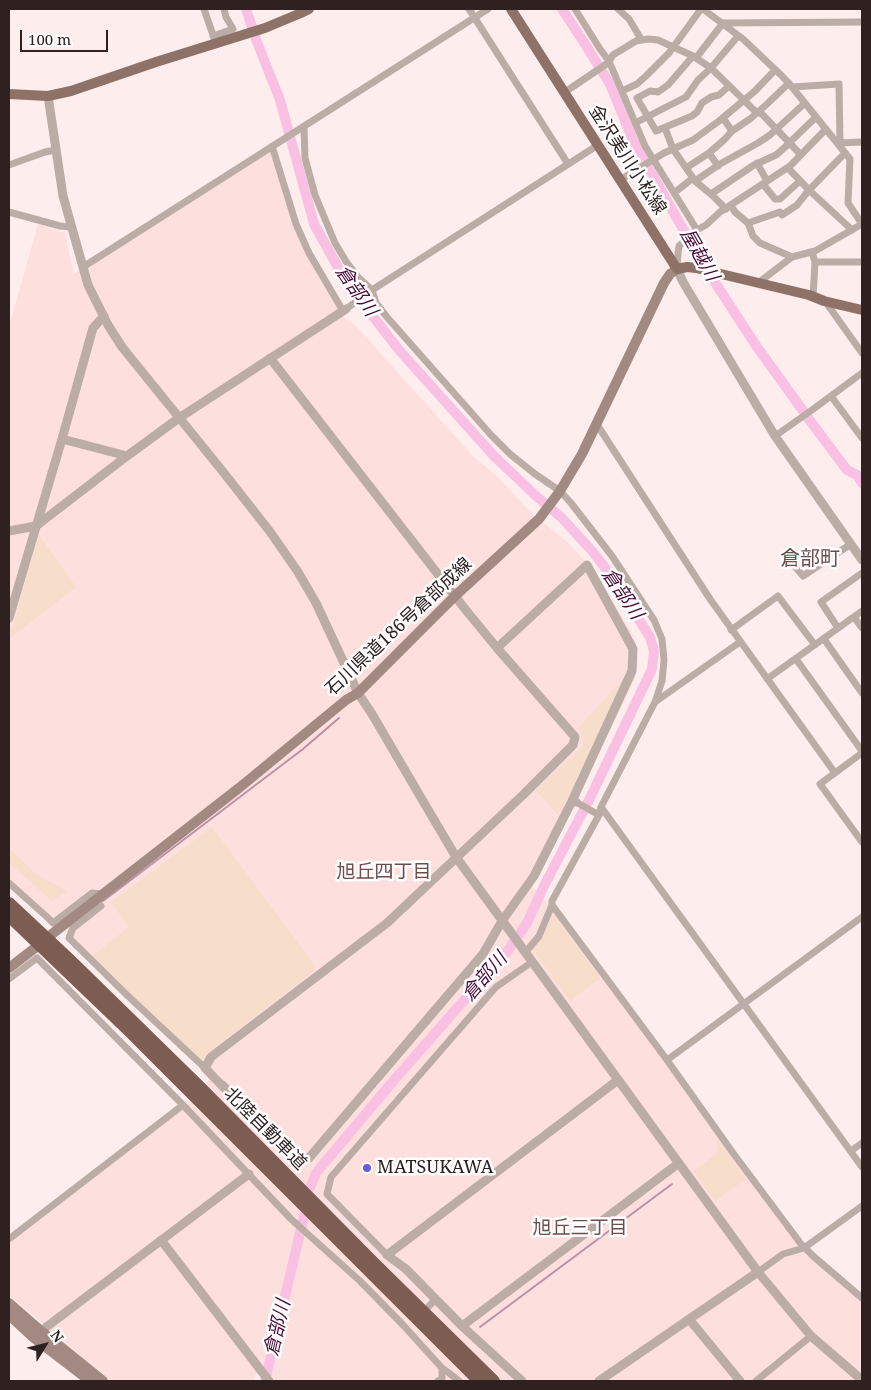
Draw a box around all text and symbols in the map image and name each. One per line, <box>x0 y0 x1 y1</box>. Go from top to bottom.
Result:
scale bar <box>22 20 110 52</box>
text: 100 m <box>28 29 71 49</box>
street label: 金沢美川小松線 <box>584 101 670 219</box>
water label: 屋越川 <box>675 225 723 285</box>
water label: 倉部川 <box>330 261 382 321</box>
district label: 倉部町 <box>780 547 840 571</box>
street label: 石川県道186号倉部成線 <box>321 554 477 700</box>
water label: 倉部川 <box>597 564 647 624</box>
district label: 旭丘四丁目 <box>337 862 431 884</box>
water label: 倉部川 <box>458 948 512 1006</box>
street label: 北陸自動車道 <box>219 1083 311 1175</box>
place label: MATSUKAWA <box>377 1157 494 1179</box>
marker: MATSUKAWA <box>361 1162 373 1174</box>
district label: 旭丘三丁目 <box>533 1218 627 1240</box>
water label: 倉部川 <box>260 1298 296 1358</box>
north arrow <box>20 1320 70 1370</box>
text: N <box>47 1326 68 1346</box>

